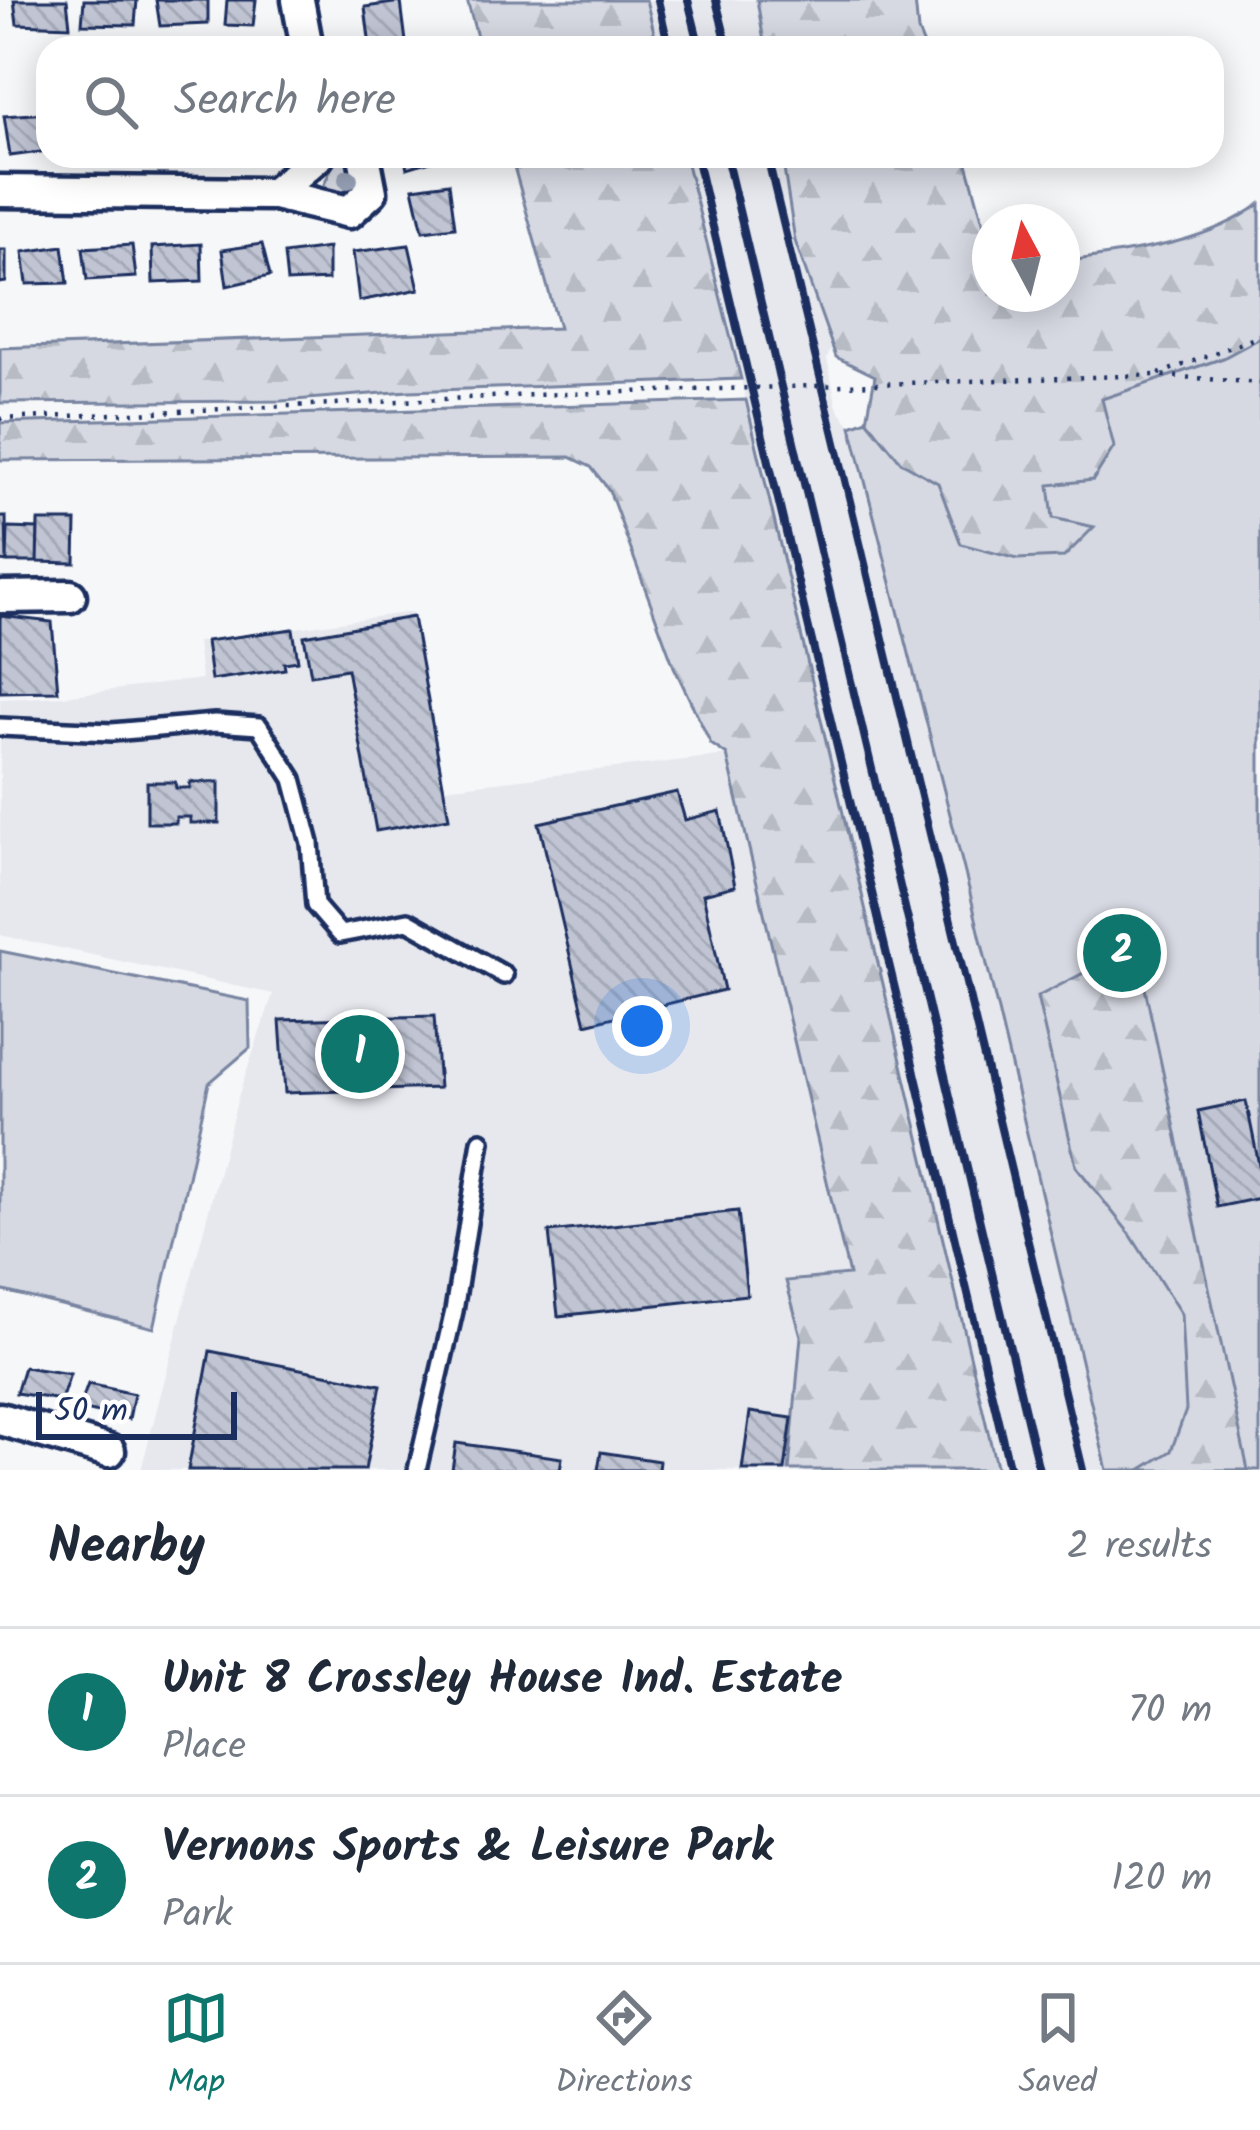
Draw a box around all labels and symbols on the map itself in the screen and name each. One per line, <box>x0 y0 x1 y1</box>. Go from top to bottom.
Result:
north arrow <box>972 204 1080 312</box>
pin: 2 <box>1083 908 1161 998</box>
your location <box>612 996 672 1056</box>
pin: 1 <box>321 1009 399 1099</box>
scale bar <box>36 1386 237 1439</box>

